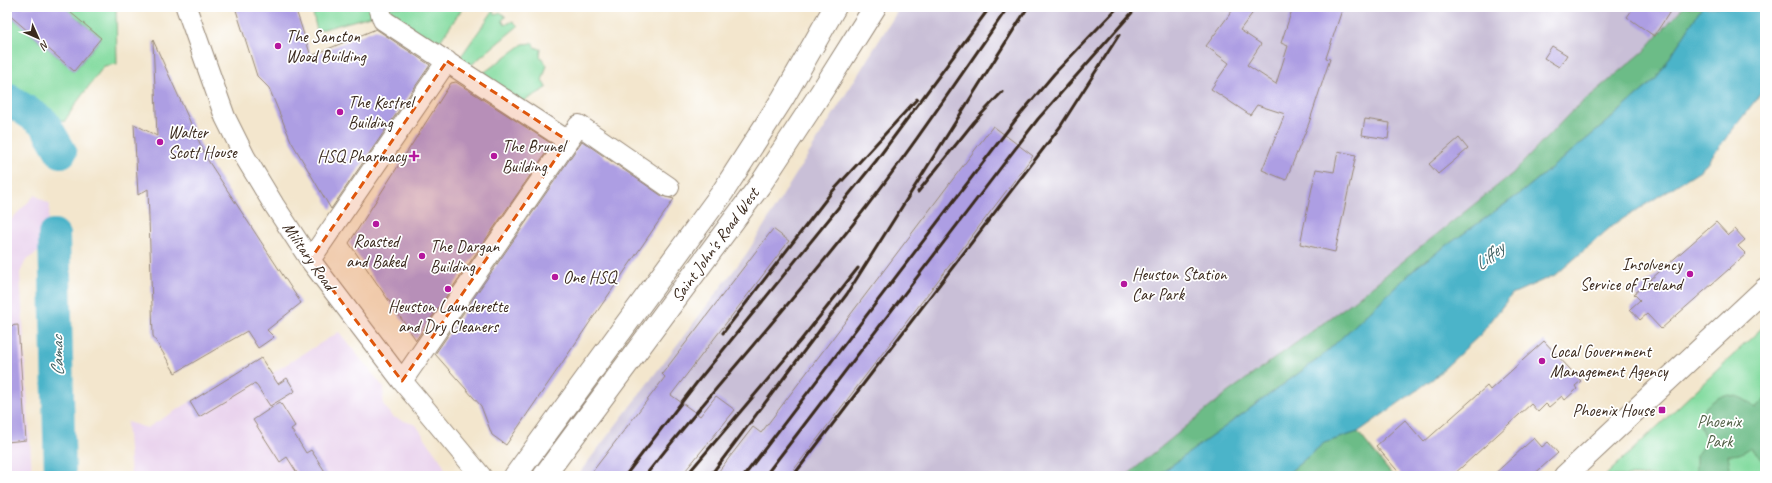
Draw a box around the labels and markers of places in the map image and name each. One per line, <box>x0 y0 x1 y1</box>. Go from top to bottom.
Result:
place label: The Sancton Wood Building <box>286 26 368 67</box>
marker: The Sancton Wood Building <box>273 41 283 51</box>
place label: The Kestrel Building <box>348 92 416 133</box>
marker: The Kestrel Building <box>335 107 345 117</box>
place label: Walter Scott House <box>168 122 238 163</box>
place label: The Brunel Building <box>502 136 568 177</box>
marker: Walter Scott House <box>155 137 165 147</box>
place label: HSQ Pharmacy <box>317 146 407 167</box>
marker: HSQ Pharmacy <box>409 151 419 161</box>
marker: The Brunel Building <box>489 151 499 161</box>
marker: Roasted and Baked <box>371 219 381 229</box>
place label: Roasted and Baked <box>346 231 408 272</box>
place label: The Dargan Building <box>430 236 500 277</box>
marker: The Dargan Building <box>417 251 427 261</box>
place label: Insolvency Service of Ireland <box>1580 254 1685 295</box>
place label: Heuston Station Car Park <box>1132 264 1228 305</box>
place label: One HSQ <box>563 267 619 288</box>
marker: Insolvency Service of Ireland <box>1685 269 1695 279</box>
marker: One HSQ <box>550 272 560 282</box>
marker: Heuston Station Car Park <box>1119 279 1129 289</box>
marker: Heuston Launderette and Dry Cleaners <box>443 284 453 294</box>
place label: Heuston Launderette and Dry Cleaners <box>388 296 509 337</box>
place label: Local Government Management Agency <box>1550 341 1669 382</box>
marker: Local Government Management Agency <box>1537 356 1547 366</box>
place label: Phoenix House <box>1573 400 1655 421</box>
marker: Phoenix House <box>1657 405 1667 415</box>

